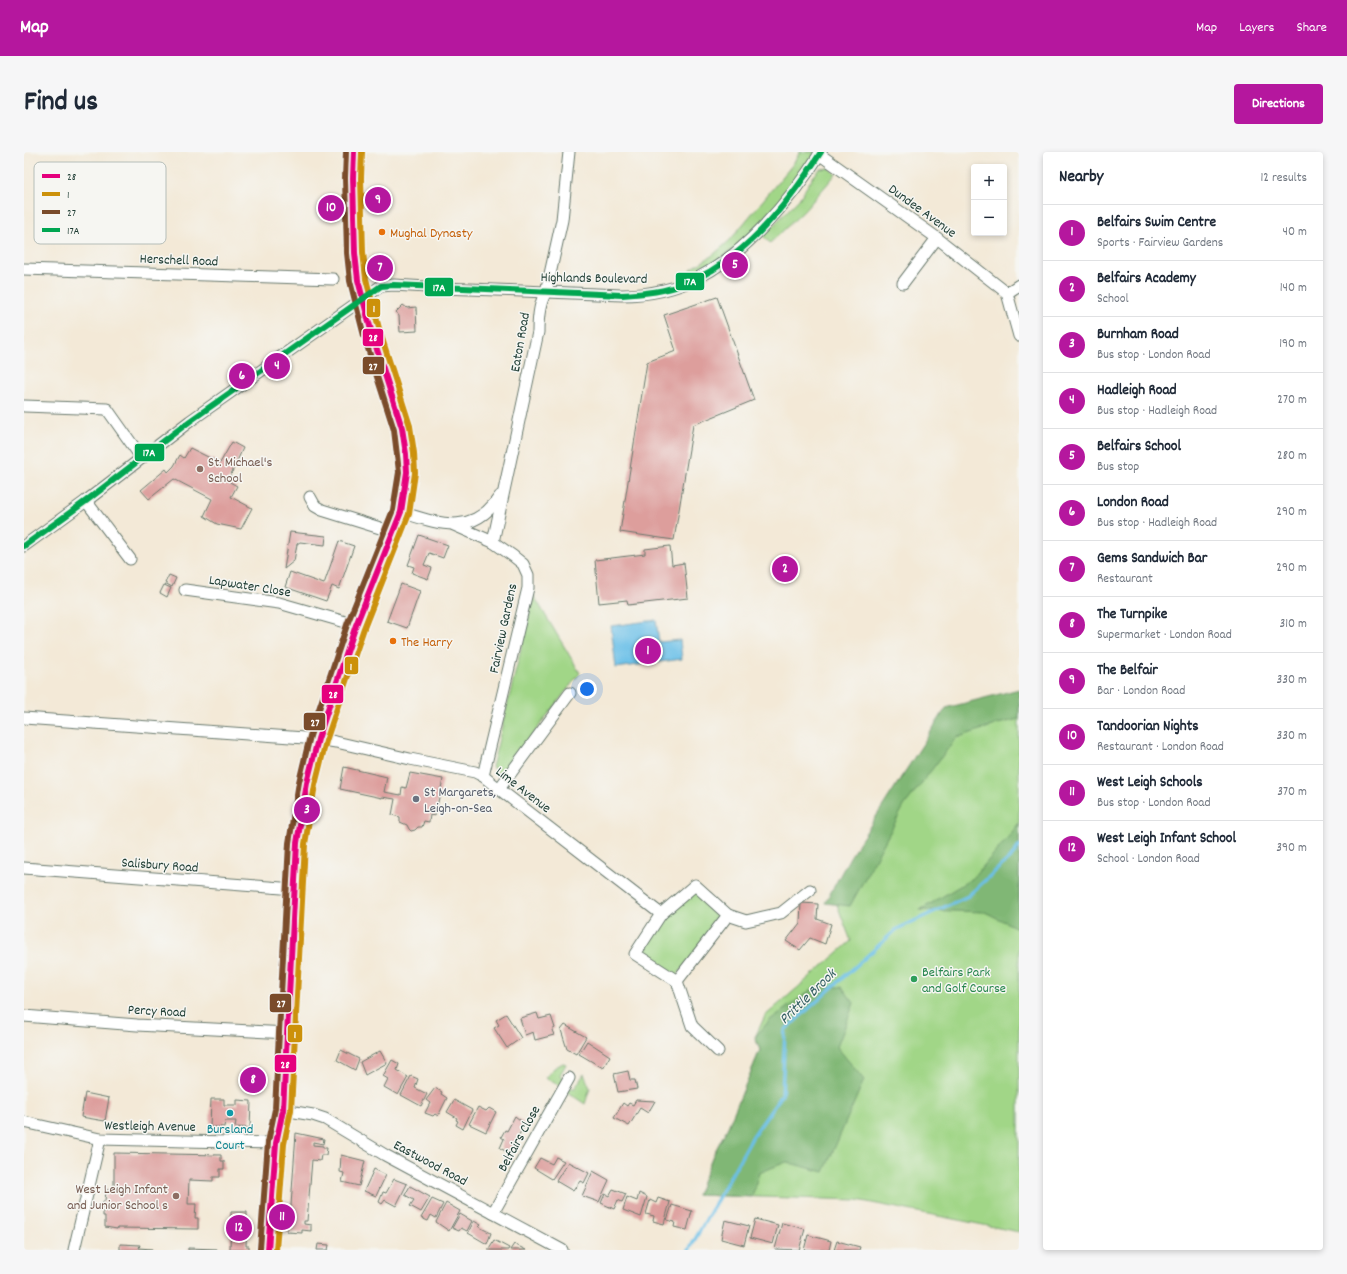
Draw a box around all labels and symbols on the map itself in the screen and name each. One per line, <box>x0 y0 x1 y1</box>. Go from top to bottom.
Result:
legend <box>34 162 166 244</box>
text: 28 <box>67 170 76 186</box>
street label: Dundee Avenue <box>884 180 960 243</box>
pin: 9 <box>365 185 391 215</box>
text: 1 <box>67 188 69 204</box>
pin: 10 <box>318 193 344 223</box>
text: 27 <box>67 206 76 222</box>
text: 17A <box>67 224 80 240</box>
place label: Mughal Dynasty <box>390 224 473 244</box>
marker: Mughal Dynasty <box>377 227 387 237</box>
street label: Herschell Road <box>139 250 219 272</box>
pin: 5 <box>722 250 748 280</box>
pin: 7 <box>367 253 393 283</box>
street label: Highlands Boulevard <box>540 268 648 290</box>
line badge: 17A <box>675 272 705 291</box>
text: 17A <box>684 275 696 291</box>
line badge: 17A <box>424 277 454 297</box>
text: 17A <box>433 281 445 297</box>
line badge: 1 <box>366 298 381 318</box>
text: 1 <box>373 302 375 318</box>
street label: Eaton Road <box>506 311 536 374</box>
line badge: 28 <box>362 328 384 347</box>
text: 28 <box>368 331 378 347</box>
pin: 4 <box>264 351 290 381</box>
line badge: 27 <box>362 356 385 375</box>
text: 27 <box>368 360 378 376</box>
pin: 6 <box>229 361 255 391</box>
line badge: 17A <box>134 443 165 462</box>
text: 17A <box>143 446 155 462</box>
place label: St. Michael's School <box>208 453 272 489</box>
marker: St. Michael's School <box>195 464 205 474</box>
pin: 2 <box>772 554 798 584</box>
street label: Lapwater Close <box>207 571 292 603</box>
street label: Fairview Gardens <box>485 582 523 675</box>
place label: The Harry <box>401 633 452 653</box>
marker: The Harry <box>388 636 398 646</box>
pin: 1 <box>635 636 661 666</box>
line badge: 1 <box>344 656 359 675</box>
text: 1 <box>350 660 352 676</box>
your location <box>577 679 597 699</box>
line badge: 28 <box>321 684 344 704</box>
text: 28 <box>328 688 338 704</box>
line badge: 27 <box>303 712 326 731</box>
text: 27 <box>310 716 320 732</box>
street label: Lime Avenue <box>491 763 555 819</box>
place label: St Margarets, Leigh-on-Sea <box>424 783 496 819</box>
marker: St Margarets, Leigh-on-Sea <box>411 794 421 804</box>
pin: 3 <box>294 795 320 825</box>
street label: Salisbury Road <box>121 853 199 879</box>
water label: Prittle Brook <box>775 963 843 1030</box>
place label: Belfairs Park and Golf Course <box>922 963 1006 999</box>
marker: Belfairs Park and Golf Course <box>909 974 919 984</box>
line badge: 27 <box>269 993 292 1013</box>
text: 27 <box>276 997 286 1013</box>
street label: Percy Road <box>127 1000 187 1024</box>
line badge: 1 <box>287 1024 303 1043</box>
text: 1 <box>294 1028 296 1044</box>
line badge: 28 <box>274 1054 297 1073</box>
text: 28 <box>280 1058 290 1074</box>
pin: 8 <box>240 1065 266 1095</box>
street label: Belfairs Close <box>493 1102 546 1176</box>
marker: Bursland Court <box>225 1108 235 1118</box>
street label: Westleigh Avenue <box>104 1116 196 1138</box>
place label: Bursland Court <box>207 1120 253 1156</box>
street label: Eastwood Road <box>389 1136 471 1192</box>
place label: West Leigh Infant and Junior School s <box>67 1180 168 1216</box>
marker: West Leigh Infant and Junior School s <box>171 1191 181 1201</box>
pin: 11 <box>269 1202 295 1232</box>
pin: 12 <box>226 1213 252 1243</box>

